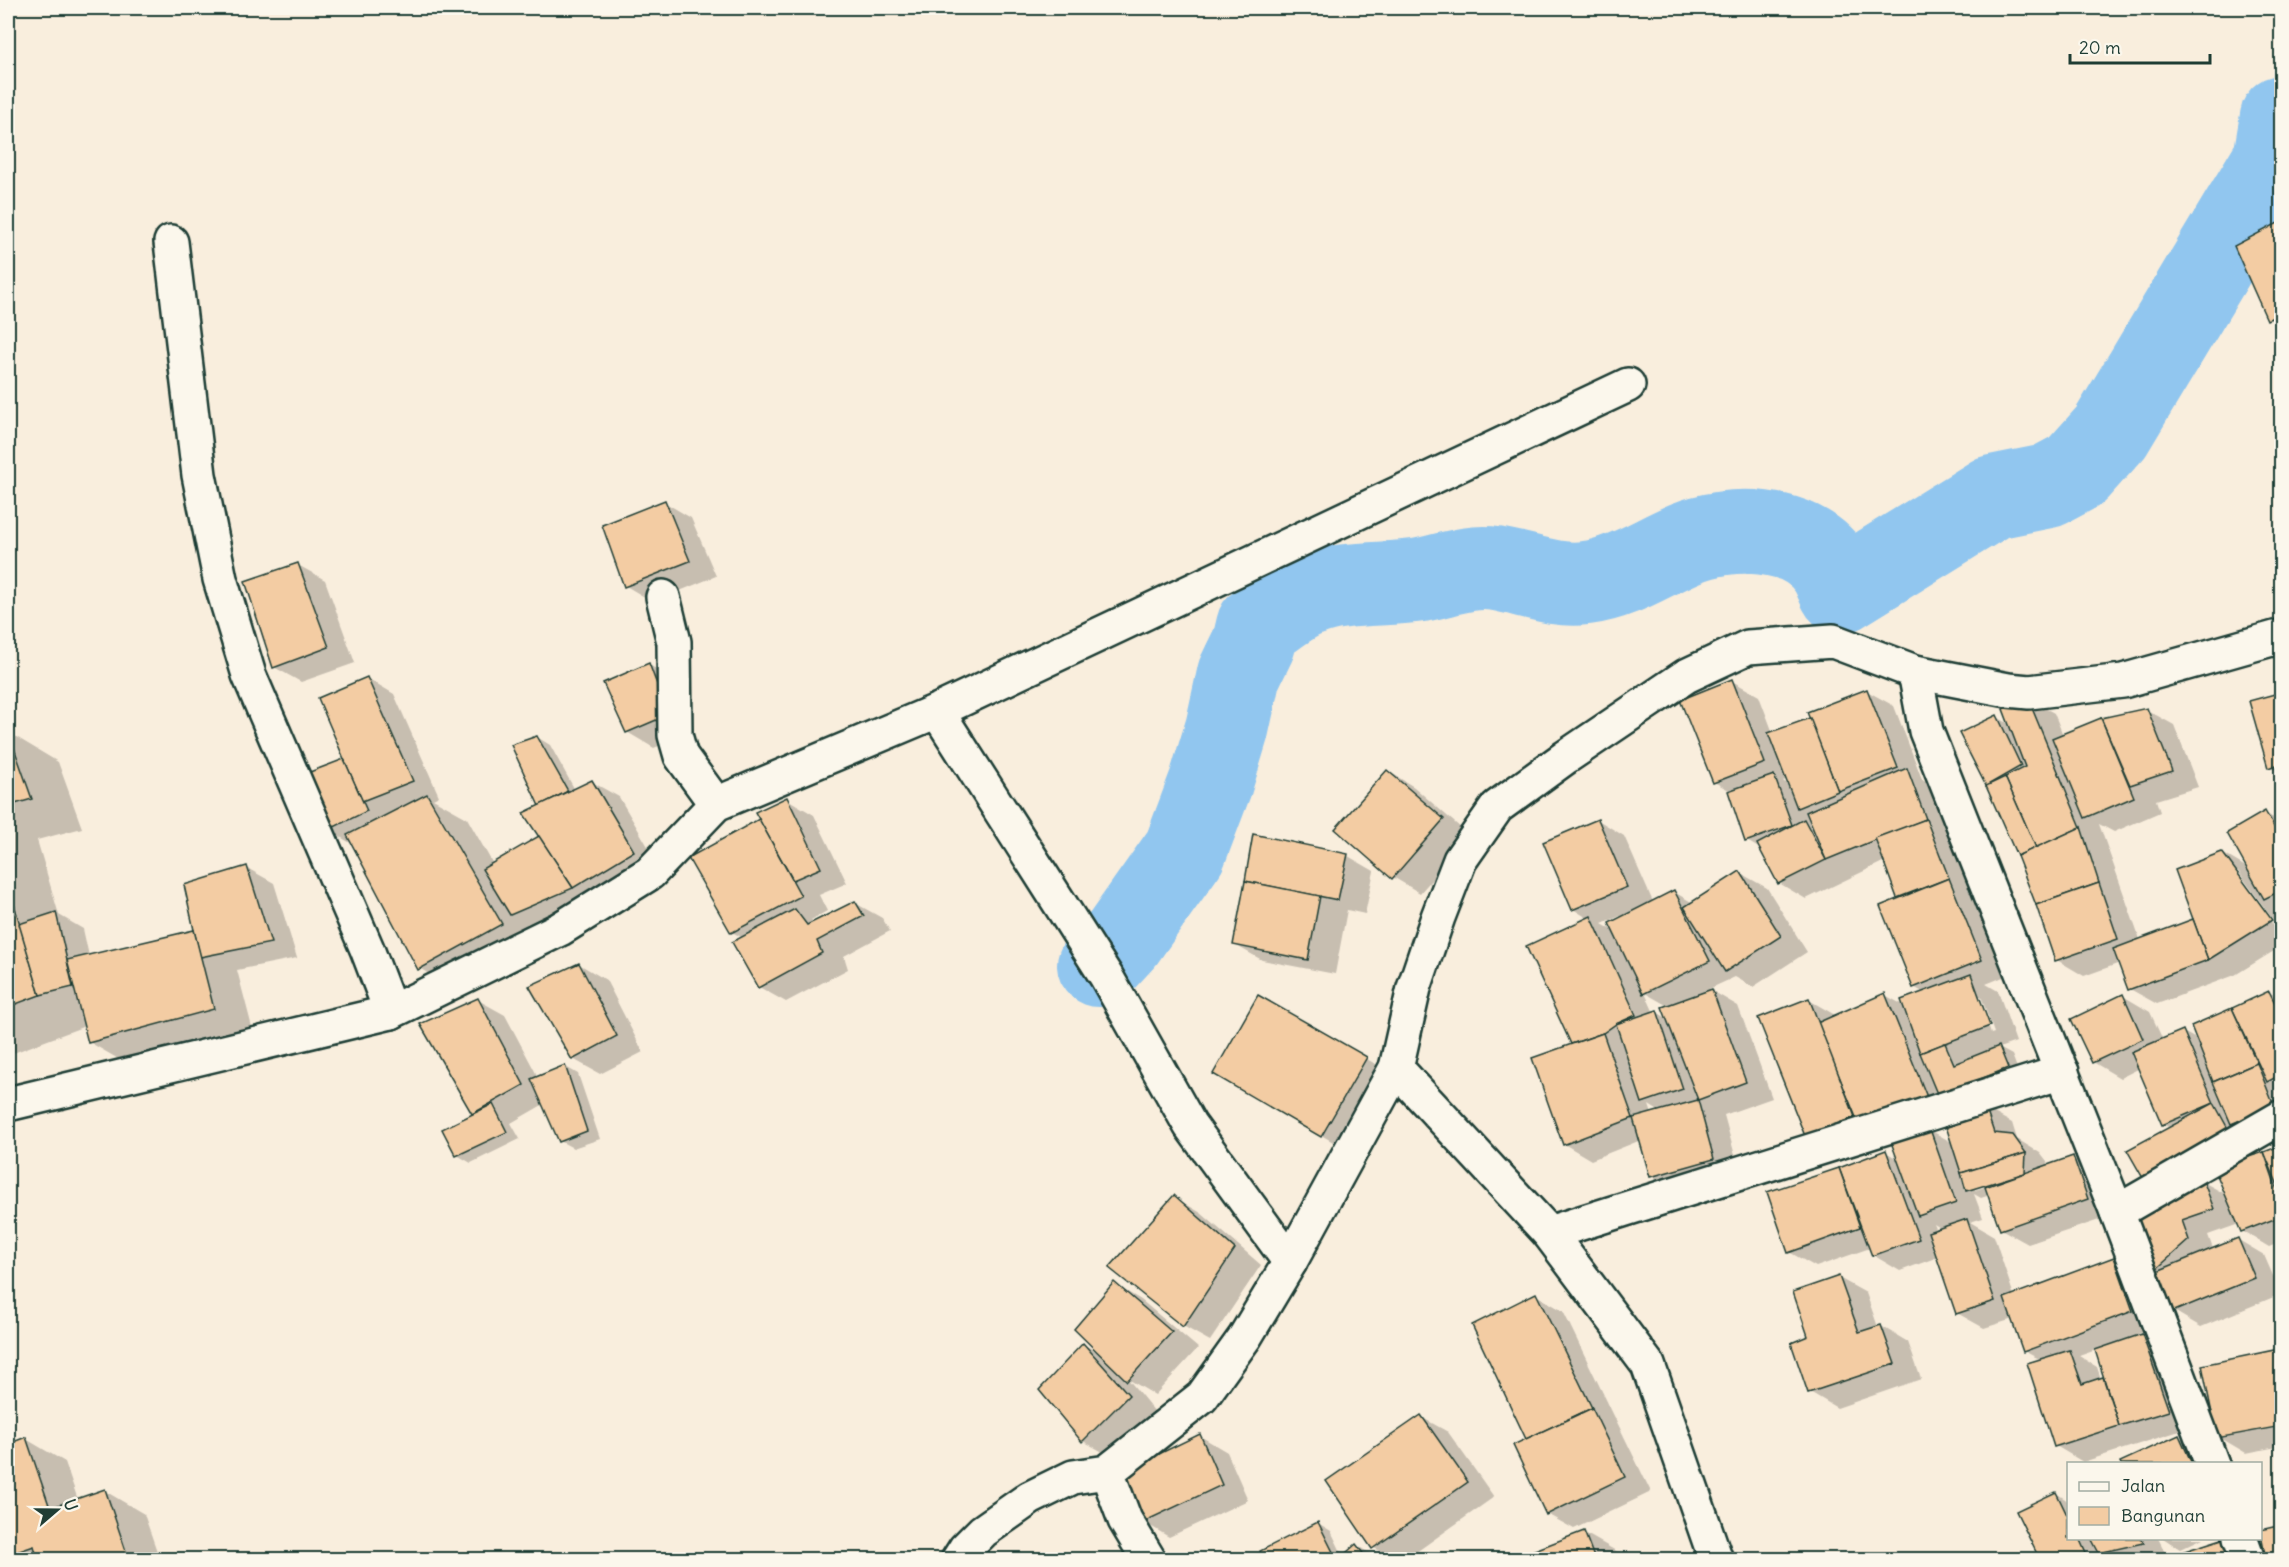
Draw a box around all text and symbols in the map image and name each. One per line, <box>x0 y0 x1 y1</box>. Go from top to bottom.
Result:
scale bar <box>2070 27 2210 65</box>
text: 20 m <box>2079 36 2121 59</box>
legend <box>2067 1462 2262 1540</box>
text: Jalan <box>2121 1474 2165 1497</box>
north arrow <box>27 1480 87 1540</box>
text: U <box>60 1496 82 1513</box>
text: Bangunan <box>2121 1504 2205 1527</box>

